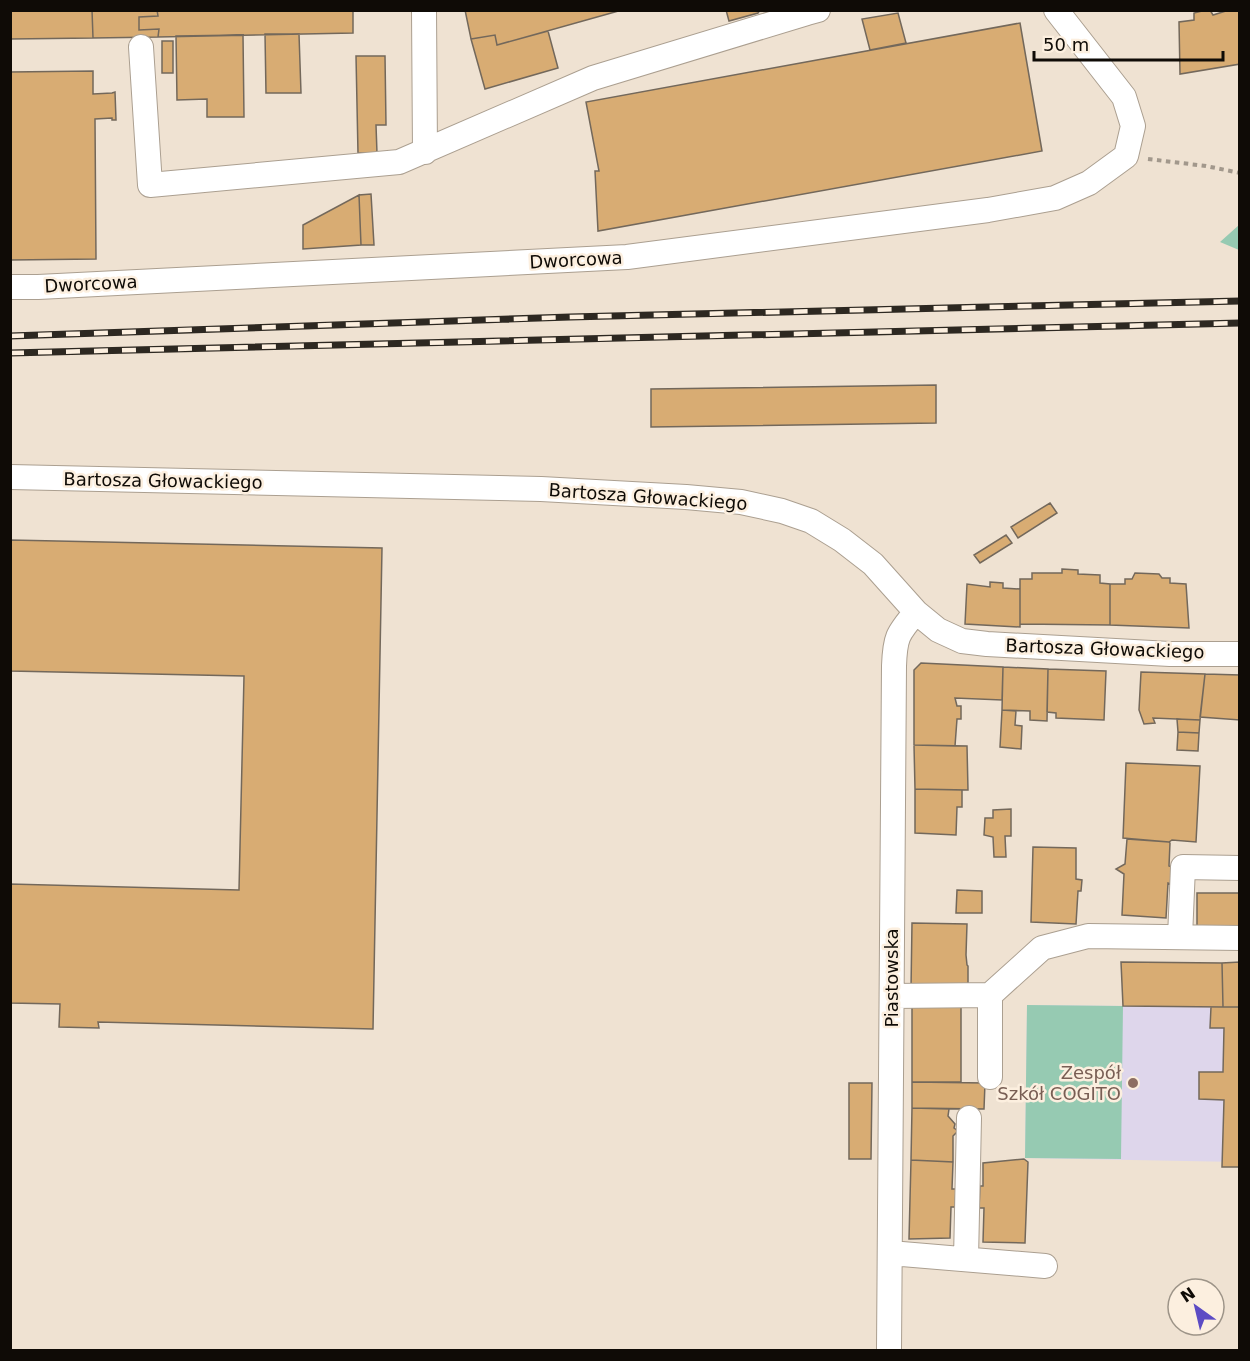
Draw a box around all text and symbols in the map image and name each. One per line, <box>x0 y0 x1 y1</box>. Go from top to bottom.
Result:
scale bar <box>1034 24 1223 62</box>
text: 50 m <box>1043 34 1089 55</box>
street label: Dworcowa <box>529 247 623 272</box>
street label: Dworcowa <box>44 271 138 296</box>
street label: Bartosza Głowackiego <box>63 468 263 493</box>
street label: Bartosza Głowackiego <box>548 479 748 514</box>
street label: Bartosza Głowackiego <box>1005 635 1205 662</box>
street label: Piastowska <box>881 928 902 1028</box>
place label: Zespół Szkół COGITO <box>997 1062 1122 1104</box>
marker: Zespół Szkół COGITO <box>1126 1076 1140 1090</box>
north arrow <box>1166 1277 1226 1337</box>
text: N <box>1177 1283 1199 1307</box>

